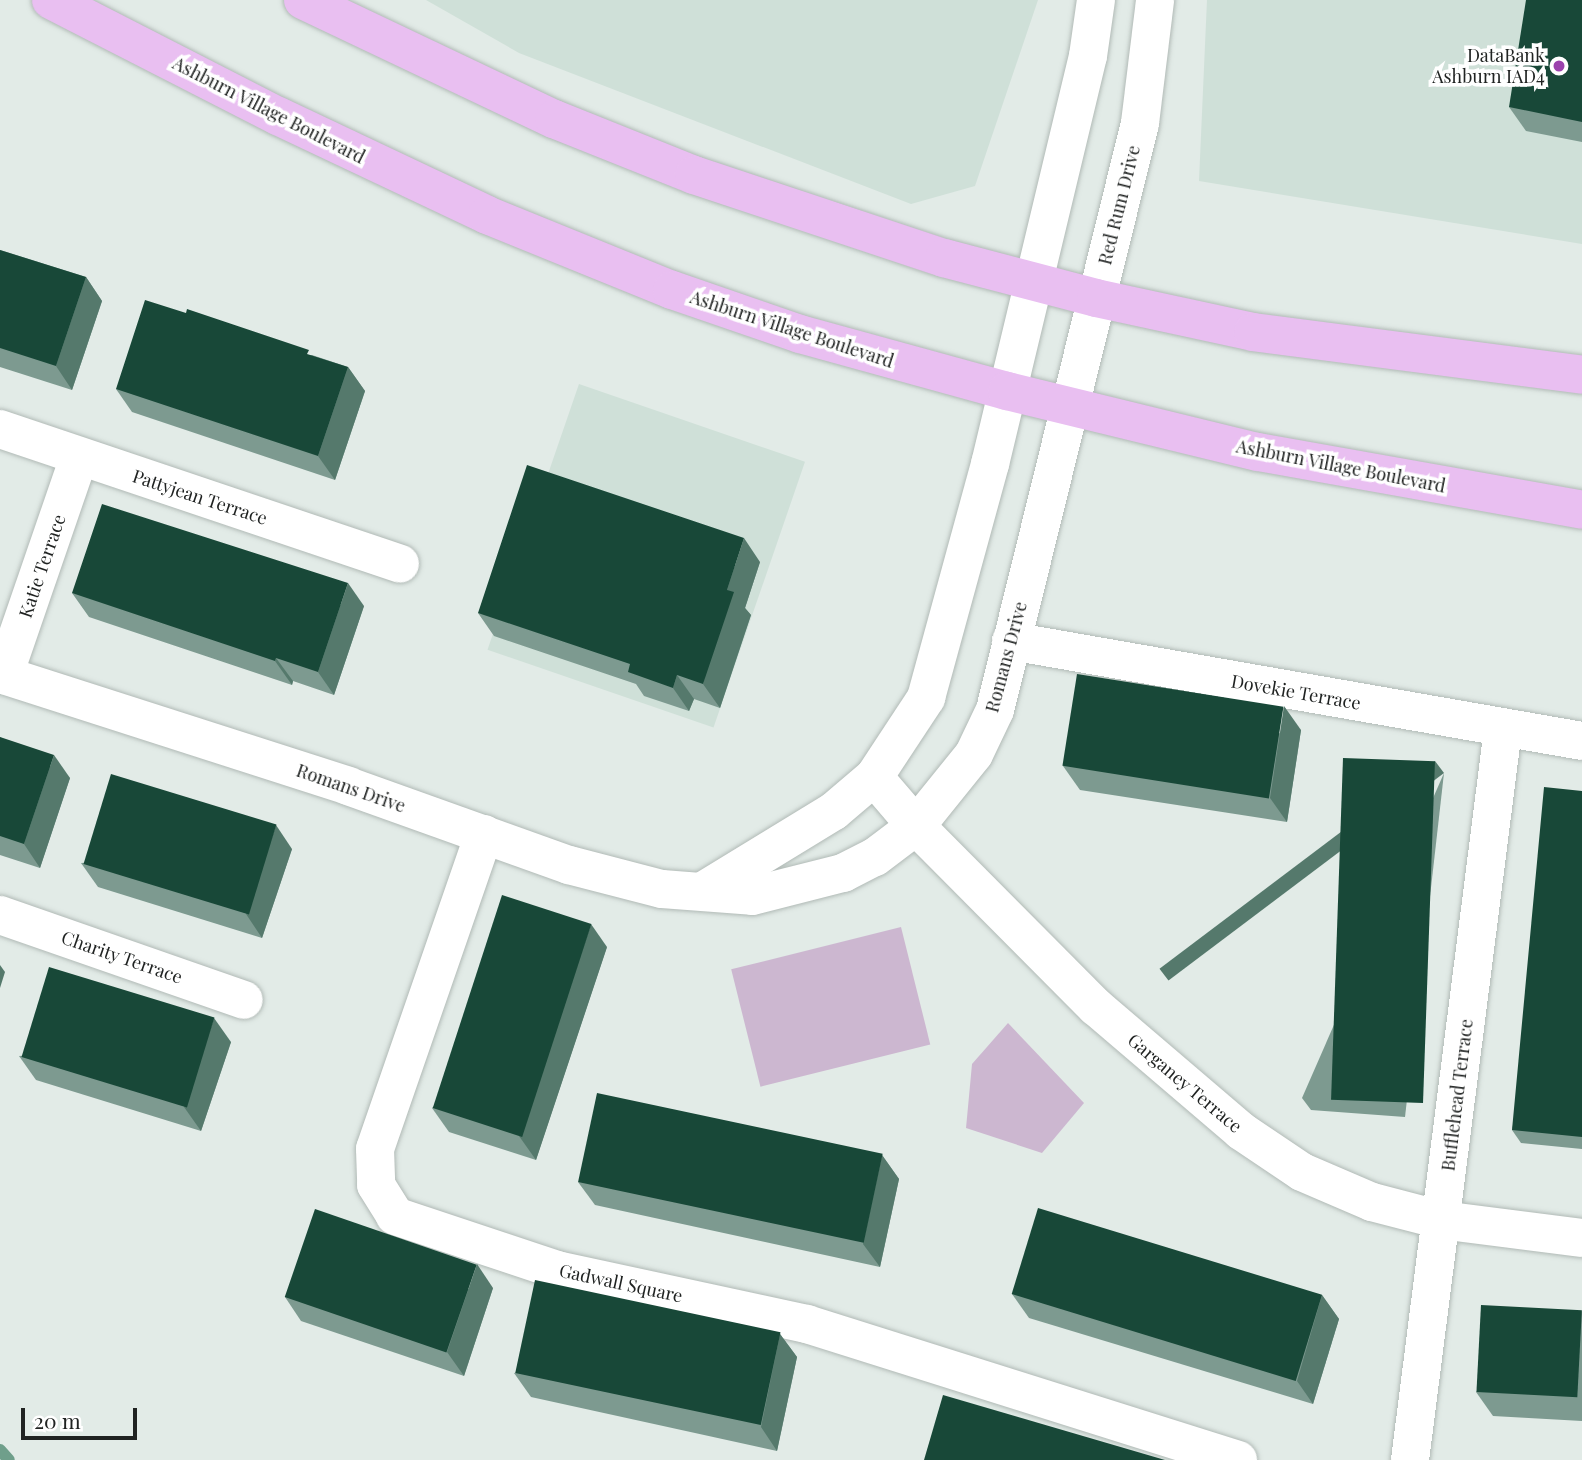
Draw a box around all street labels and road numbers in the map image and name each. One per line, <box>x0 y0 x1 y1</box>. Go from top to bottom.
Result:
street label: Ashburn Village Boulevard <box>169 52 369 168</box>
street label: Red Rum Drive <box>1094 143 1144 267</box>
street label: Ashburn Village Boulevard <box>687 286 897 372</box>
street label: Ashburn Village Boulevard <box>1234 435 1448 497</box>
street label: Pattyjean Terrace <box>130 465 270 529</box>
street label: Katie Terrace <box>14 511 70 621</box>
street label: Romans Drive <box>981 599 1031 715</box>
street label: Dovekie Terrace <box>1229 670 1363 714</box>
street label: Romans Drive <box>294 759 408 817</box>
street label: Charity Terrace <box>58 926 186 988</box>
street label: Bufflehead Terrace <box>1437 1018 1477 1172</box>
street label: Garganey Terrace <box>1123 1029 1247 1137</box>
street label: Gadwall Square <box>557 1259 685 1307</box>

